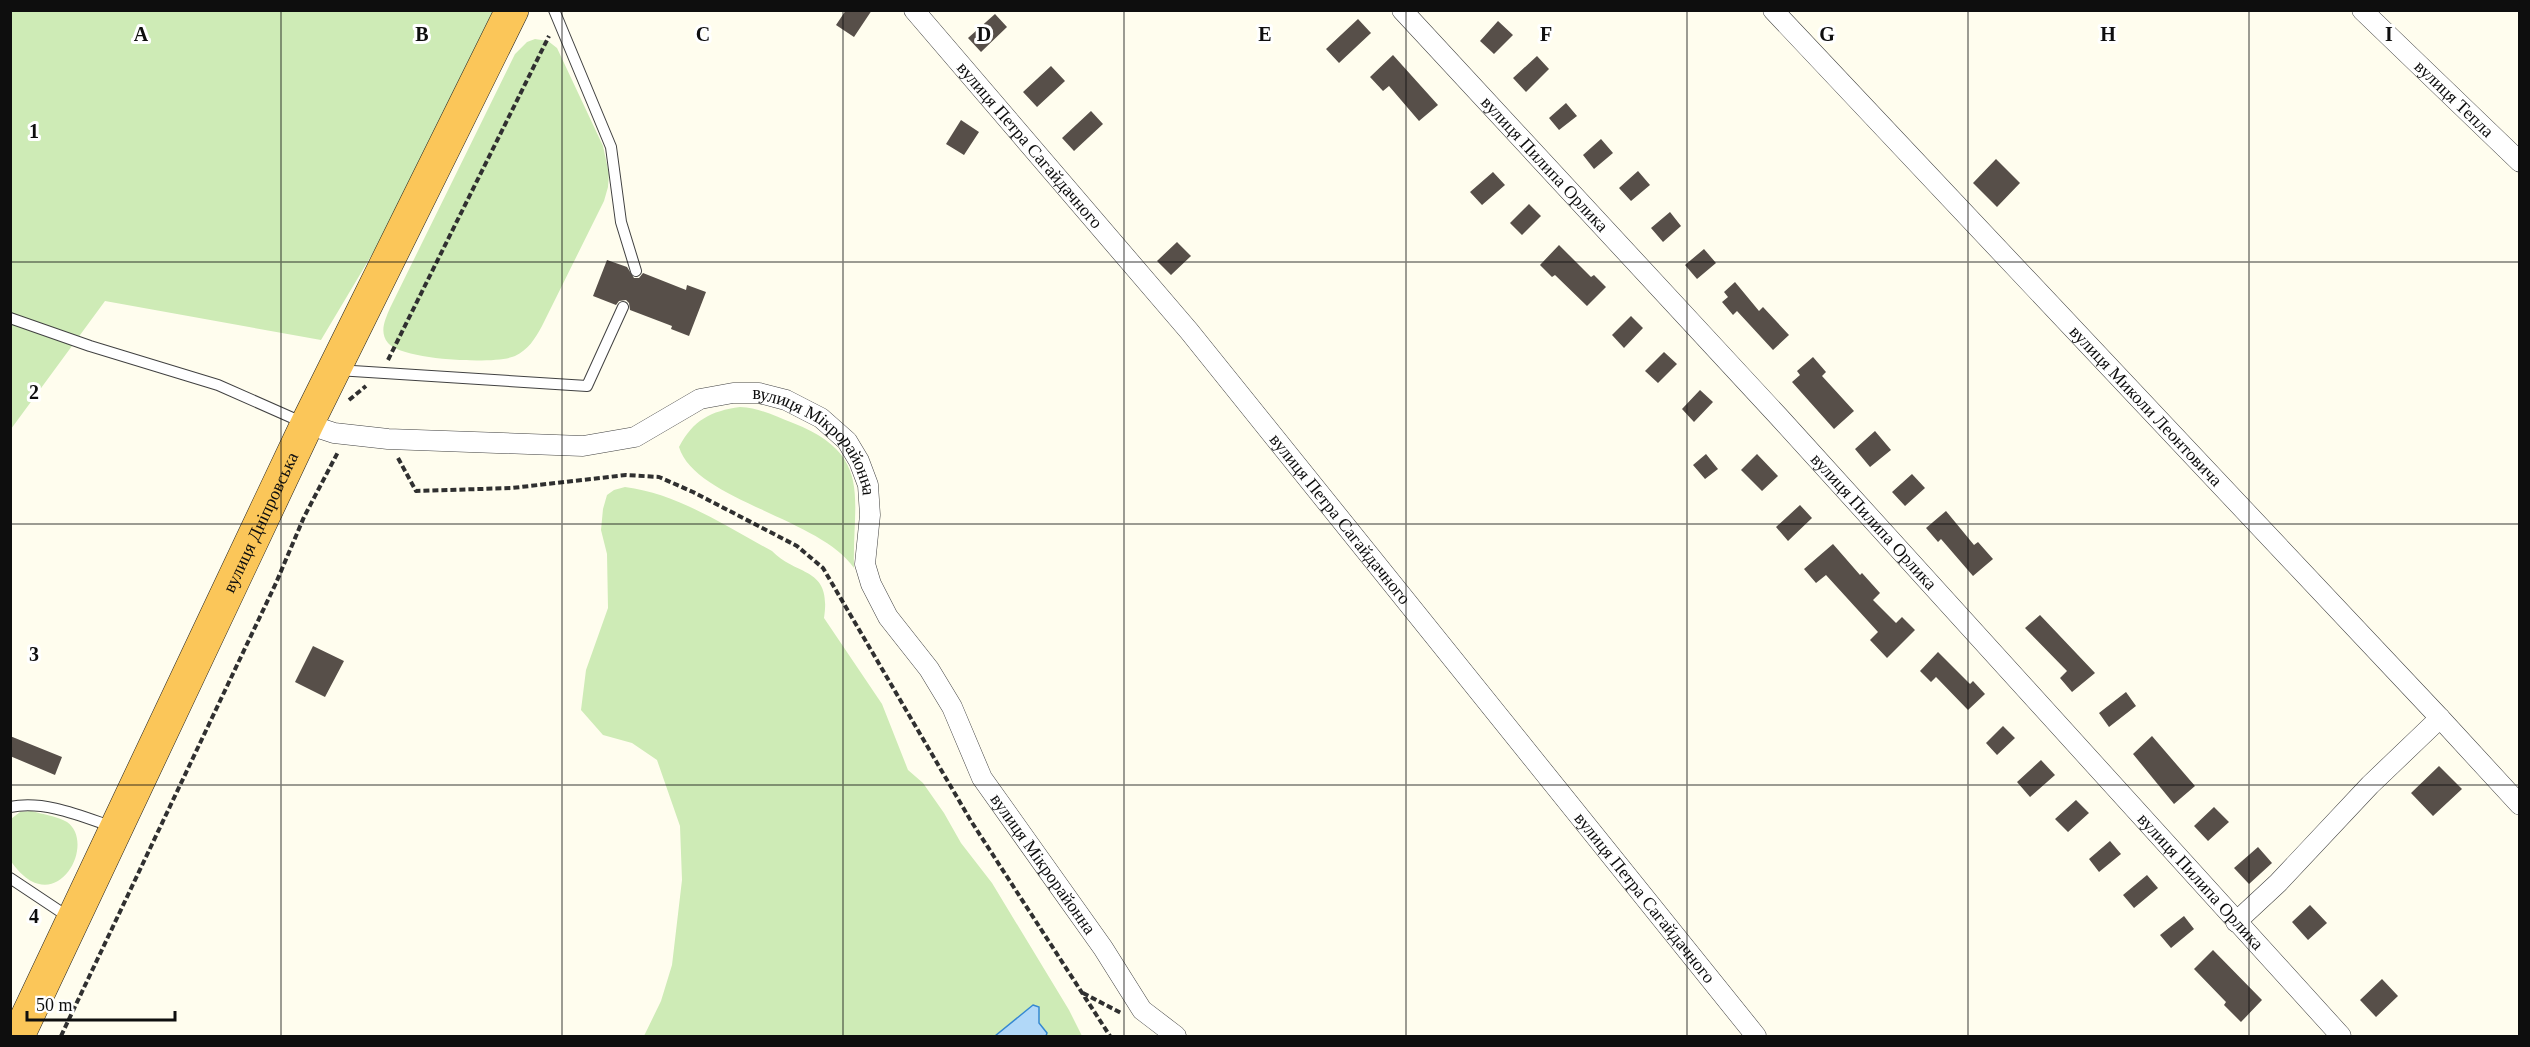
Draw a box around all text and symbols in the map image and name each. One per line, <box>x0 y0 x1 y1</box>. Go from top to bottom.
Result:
text: A <box>134 23 149 45</box>
text: B <box>415 23 429 45</box>
text: C <box>696 23 710 45</box>
text: D <box>977 23 991 45</box>
text: E <box>1258 23 1272 45</box>
text: F <box>1540 23 1552 45</box>
text: G <box>1819 23 1835 45</box>
text: H <box>2100 23 2116 45</box>
text: I <box>2385 23 2393 45</box>
street label: вулиця Тепла <box>2411 56 2498 141</box>
street label: вулиця Петра Сагайдачного <box>953 58 1107 233</box>
street label: вулиця Пилипа Орлика <box>1477 92 1612 236</box>
text: 1 <box>29 120 39 142</box>
street label: вулиця Миколи Леонтовича <box>2066 322 2226 490</box>
text: 2 <box>29 381 39 403</box>
street label: вулиця Мікрорайонна <box>753 383 879 496</box>
street label: вулиця Петра Сагайдачного <box>1266 430 1415 608</box>
street label: вулиця Дніпровська <box>219 449 302 596</box>
street label: вулиця Пилипа Орлика <box>1807 449 1941 594</box>
text: 3 <box>29 643 39 665</box>
street label: вулиця Мікрорайонна <box>986 790 1100 938</box>
street label: вулиця Петра Сагайдачного <box>1570 809 1719 987</box>
street label: вулиця Пилипа Орлика <box>2134 809 2268 954</box>
text: 4 <box>29 905 39 927</box>
scale bar <box>27 984 176 1022</box>
text: 50 m <box>36 995 73 1015</box>

